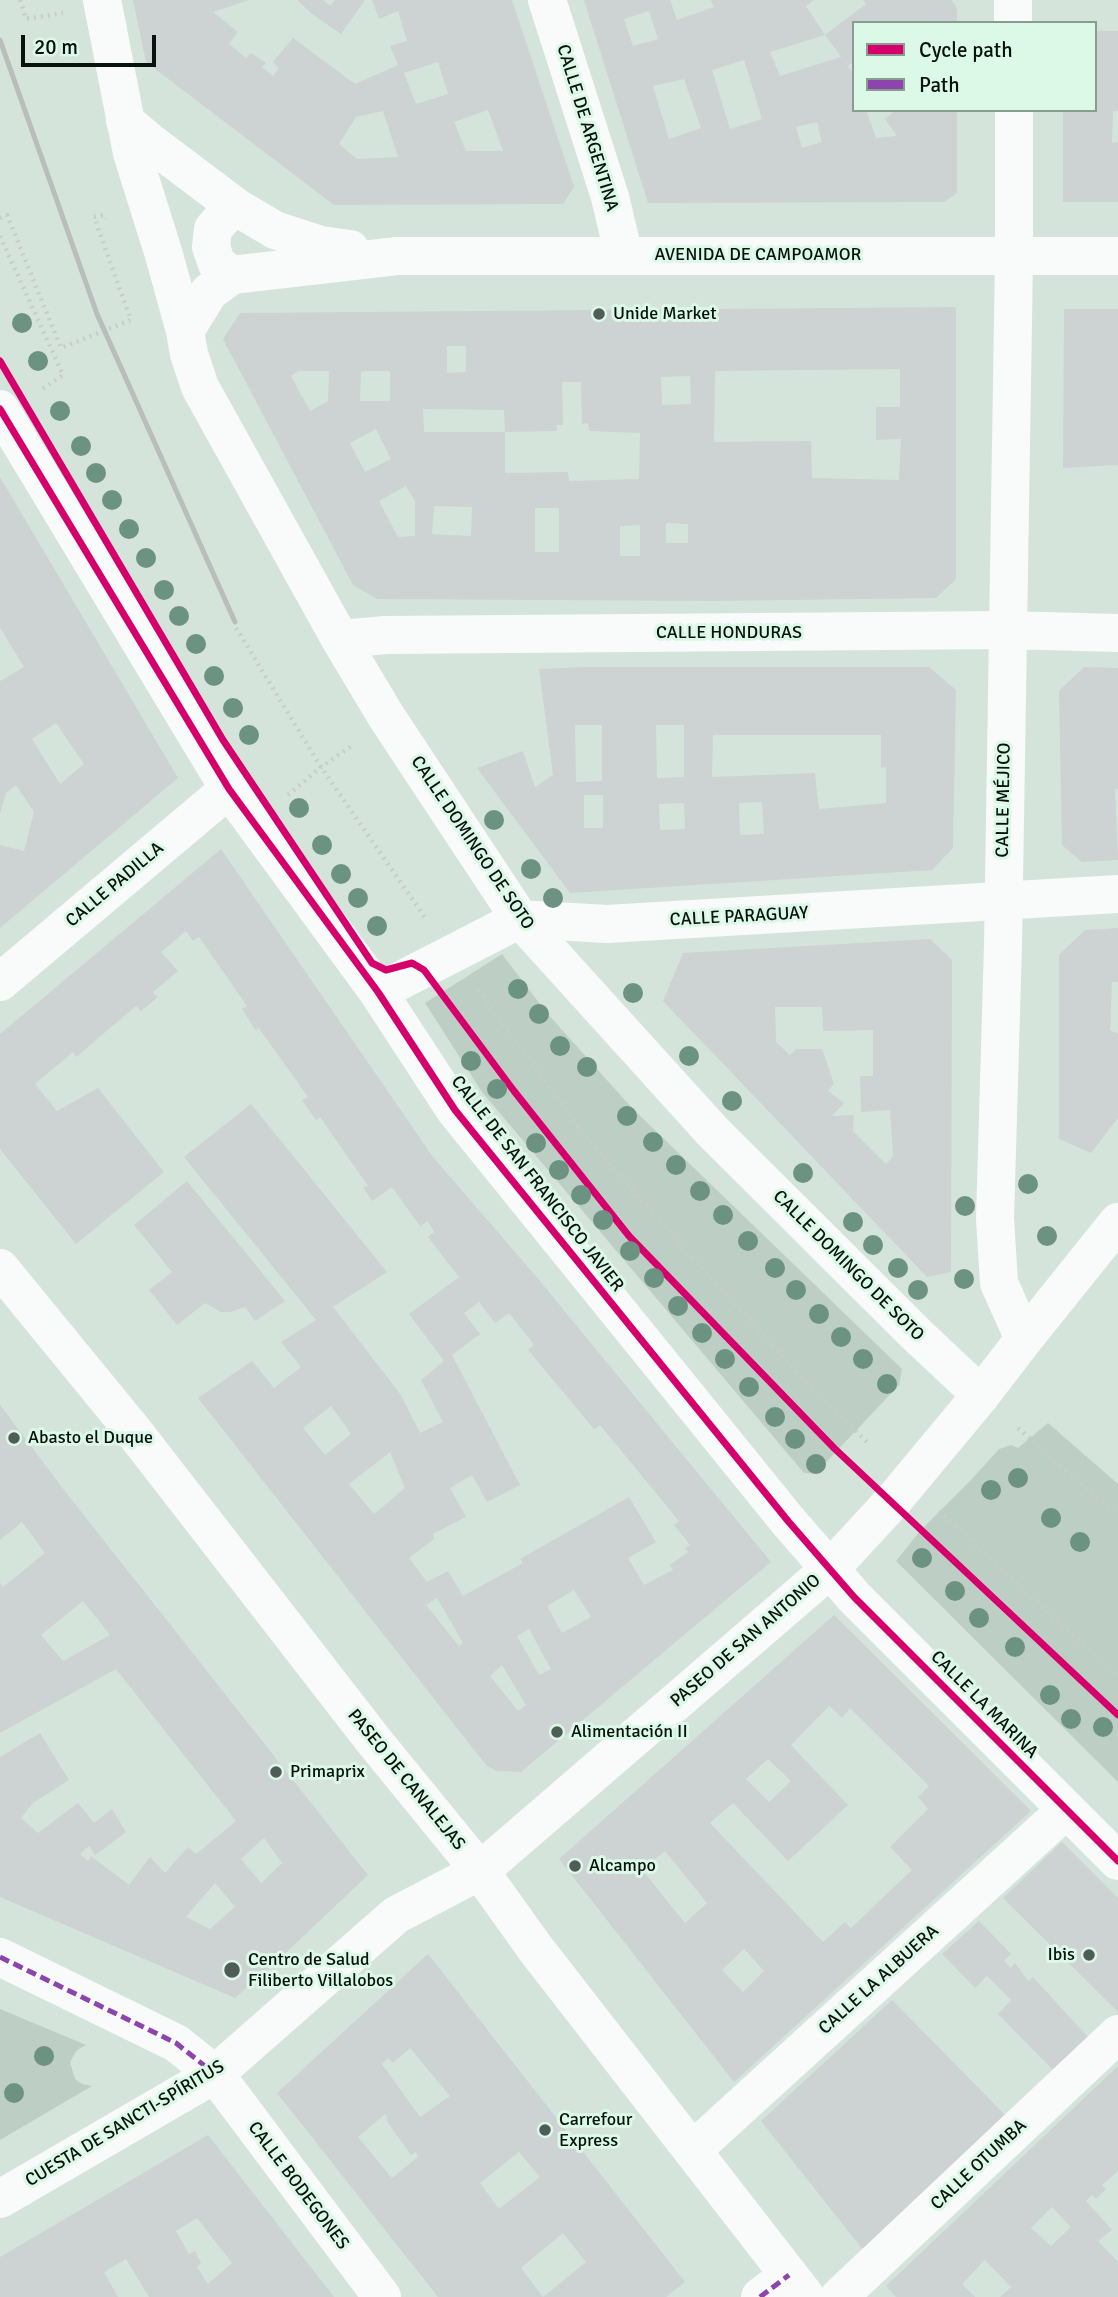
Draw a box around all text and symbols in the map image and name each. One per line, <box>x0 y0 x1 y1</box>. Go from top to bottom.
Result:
scale bar <box>24 21 159 65</box>
legend <box>852 21 1097 112</box>
text: 20 m <box>34 34 78 60</box>
text: Cycle path <box>919 37 1013 63</box>
street label: CALLE DE ARGENTINA <box>551 42 623 214</box>
text: Path <box>919 72 960 98</box>
street label: AVENIDA DE CAMPOAMOR <box>655 244 861 266</box>
place label: Unide Market <box>613 303 717 325</box>
marker: Unide Market <box>591 306 607 322</box>
street label: CALLE HONDURAS <box>656 622 802 644</box>
street label: CALLE MÉJICO <box>992 742 1016 858</box>
street label: CALLE DOMINGO DE SOTO <box>406 752 538 934</box>
street label: CALLE PADILLA <box>62 838 168 932</box>
street label: CALLE PARAGUAY <box>669 903 809 931</box>
street label: CALLE DE SAN FRANCISCO JAVIER <box>446 1072 628 1296</box>
street label: CALLE DOMINGO DE SOTO <box>768 1186 928 1346</box>
place label: Abasto el Duque <box>28 1427 153 1449</box>
marker: Abasto el Duque <box>6 1430 22 1446</box>
street label: PASEO DE SAN ANTONIO <box>667 1570 825 1712</box>
street label: CALLE LA MARINA <box>926 1647 1042 1763</box>
street label: PASEO DE CANALEJAS <box>343 1705 469 1855</box>
place label: Alimentación II <box>571 1721 688 1743</box>
marker: Alimentación II <box>549 1724 565 1740</box>
place label: Primaprix <box>290 1761 365 1783</box>
marker: Primaprix <box>268 1764 284 1780</box>
place label: Alcampo <box>589 1855 656 1877</box>
marker: Alcampo <box>567 1858 583 1874</box>
street label: CALLE LA ALBUERA <box>815 1921 943 2039</box>
place label: Ibis <box>1047 1944 1075 1966</box>
marker: Ibis <box>1081 1947 1097 1963</box>
place label: Centro de Salud Filiberto Villalobos <box>248 1949 393 1992</box>
marker: Centro de Salud Filiberto Villalobos <box>222 1960 242 1980</box>
street label: CUESTA DE SANCTI-SPÍRITUS <box>22 2056 228 2192</box>
place label: Carrefour Express <box>559 2109 632 2152</box>
street label: CALLE OTUMBA <box>927 2115 1031 2215</box>
street label: CALLE BODEGONES <box>243 2118 353 2254</box>
marker: Carrefour Express <box>537 2122 553 2138</box>

